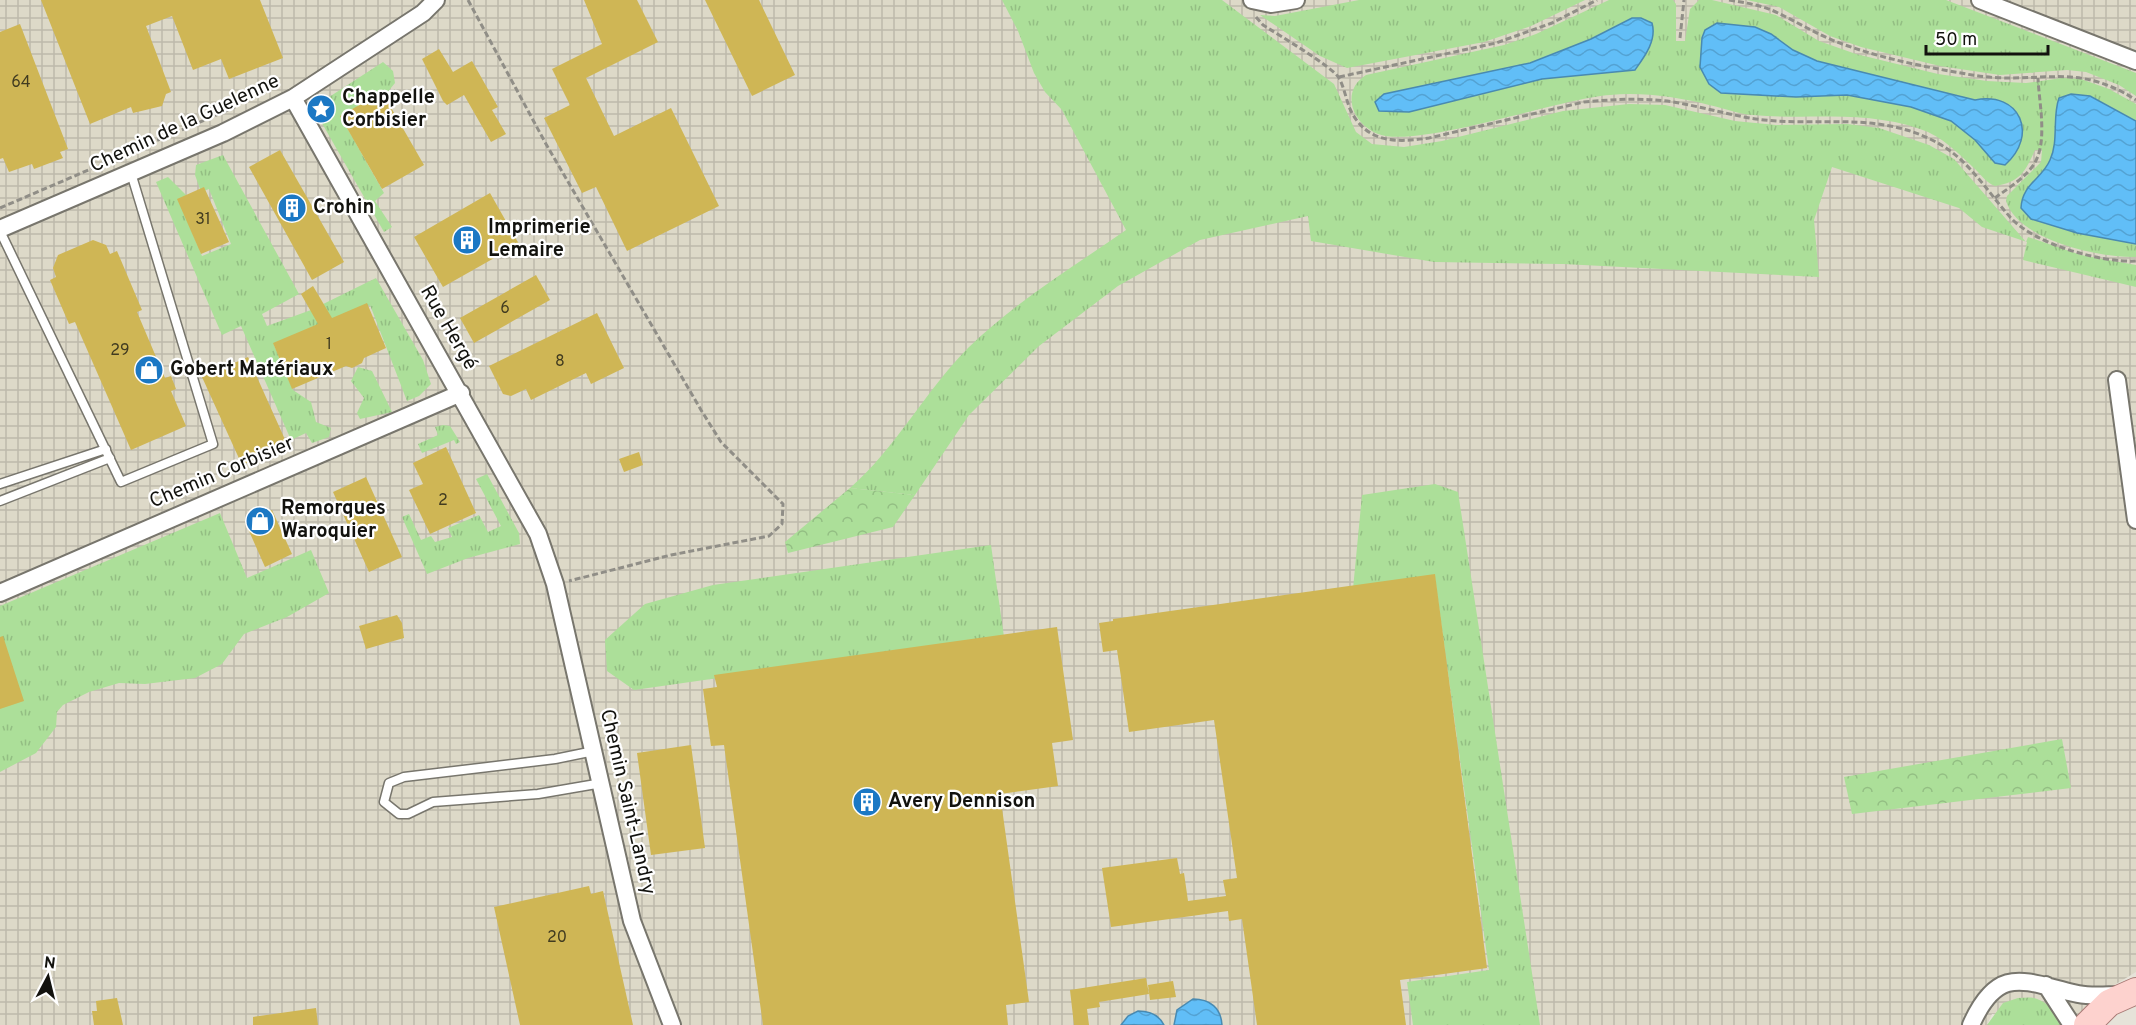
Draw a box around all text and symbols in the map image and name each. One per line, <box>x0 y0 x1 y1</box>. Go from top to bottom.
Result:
scale bar <box>1926 18 2048 56</box>
text: 50 m <box>1935 29 1977 52</box>
street label: Chemin de la Guelenne <box>86 69 284 179</box>
house number: 64 <box>11 73 31 93</box>
place label: Chappelle Corbisier <box>342 85 435 134</box>
place icon: Chappelle Corbisier <box>305 93 337 125</box>
building icon: Crohin <box>276 192 308 224</box>
place label: Crohin <box>313 195 374 221</box>
house number: 31 <box>195 210 211 230</box>
place label: Imprimerie Lemaire <box>488 215 591 264</box>
building icon: Imprimerie Lemaire <box>451 224 483 256</box>
street label: Rue Hergé <box>413 281 483 375</box>
house number: 6 <box>500 299 510 319</box>
house number: 1 <box>326 335 332 355</box>
house number: 29 <box>110 341 130 361</box>
house number: 8 <box>555 352 565 372</box>
shop icon: Gobert Matériaux <box>133 354 165 386</box>
place label: Gobert Matériaux <box>170 357 334 383</box>
street label: Chemin Corbisier <box>146 431 298 515</box>
house number: 2 <box>438 491 448 511</box>
place label: Remorques Waroquier <box>281 496 386 545</box>
shop icon: Remorques Waroquier <box>244 505 276 537</box>
street label: Chemin Saint-Landry <box>593 707 661 897</box>
building icon: Avery Dennison <box>851 786 883 818</box>
place label: Avery Dennison <box>888 789 1035 815</box>
house number: 20 <box>547 928 567 948</box>
north arrow <box>18 947 78 1007</box>
text: N <box>43 953 57 975</box>

